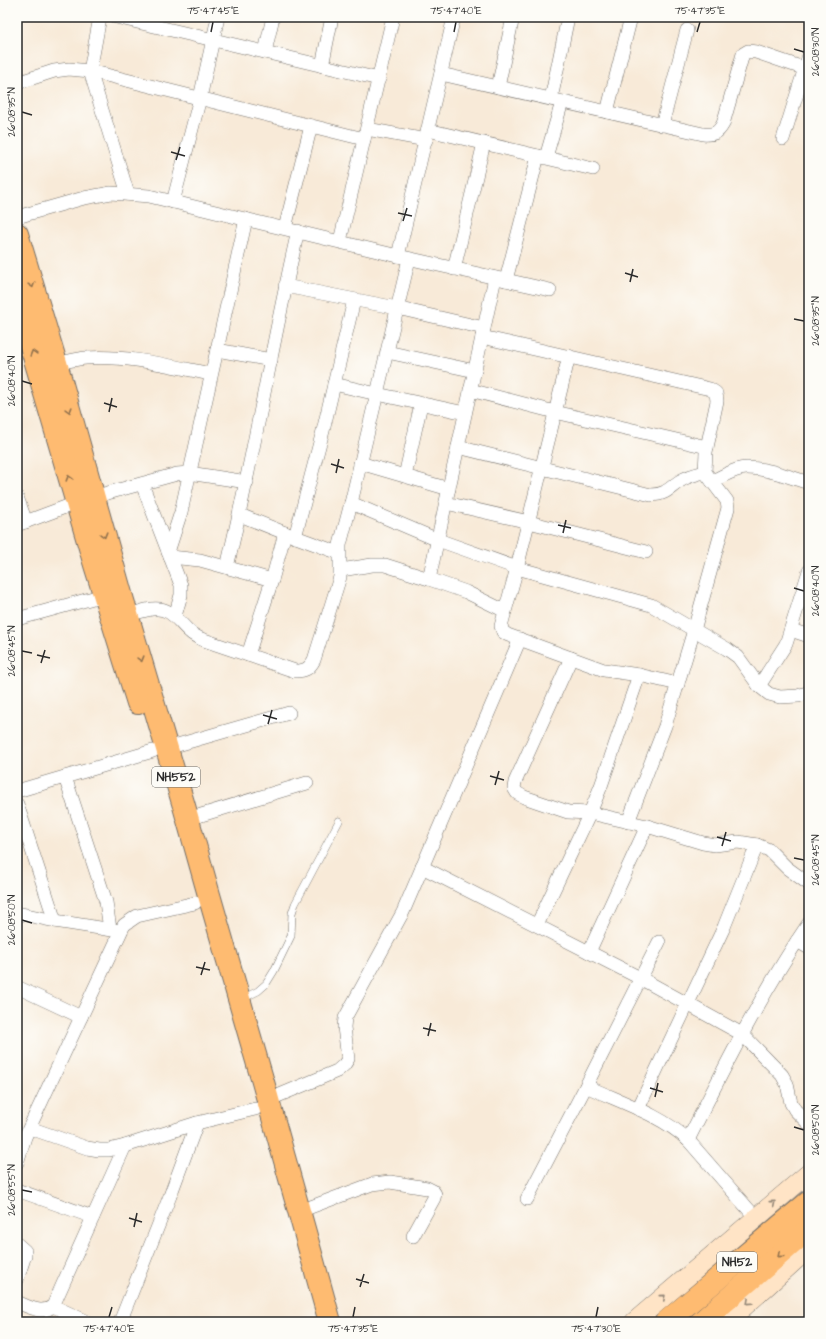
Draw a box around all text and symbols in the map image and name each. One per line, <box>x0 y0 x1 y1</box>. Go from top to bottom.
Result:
text: 75°47'45"E <box>187 4 239 18</box>
text: 75°47'40"E <box>430 4 482 18</box>
text: 75°47'35"E <box>675 4 725 18</box>
text: 26°08'30"N <box>809 28 823 76</box>
text: 26°08'35"N <box>5 87 19 137</box>
one-way arrow <box>27 281 36 288</box>
text: 26°08'35"N <box>809 296 823 346</box>
one-way arrow <box>29 350 38 357</box>
text: 26°08'40"N <box>5 356 19 406</box>
one-way arrow <box>64 406 73 413</box>
one-way arrow <box>65 475 74 482</box>
one-way arrow <box>99 531 108 538</box>
text: 26°08'40"N <box>809 566 823 616</box>
text: 26°08'45"N <box>5 625 19 677</box>
one-way arrow <box>136 656 145 663</box>
road number: NH552 <box>152 767 200 787</box>
text: 26°08'45"N <box>809 834 823 886</box>
text: 26°08'50"N <box>5 895 19 945</box>
text: 26°08'50"N <box>809 1105 823 1155</box>
text: 26°08'55"N <box>5 1164 19 1216</box>
one-way arrow <box>768 1201 776 1208</box>
one-way arrow <box>777 1250 784 1257</box>
road number: NH52 <box>717 1252 757 1272</box>
one-way arrow <box>659 1294 666 1301</box>
one-way arrow <box>746 1298 754 1305</box>
text: 75°47'40"E <box>83 1322 135 1336</box>
text: 75°47'35"E <box>328 1322 378 1336</box>
text: 75°47'30"E <box>571 1322 621 1336</box>

